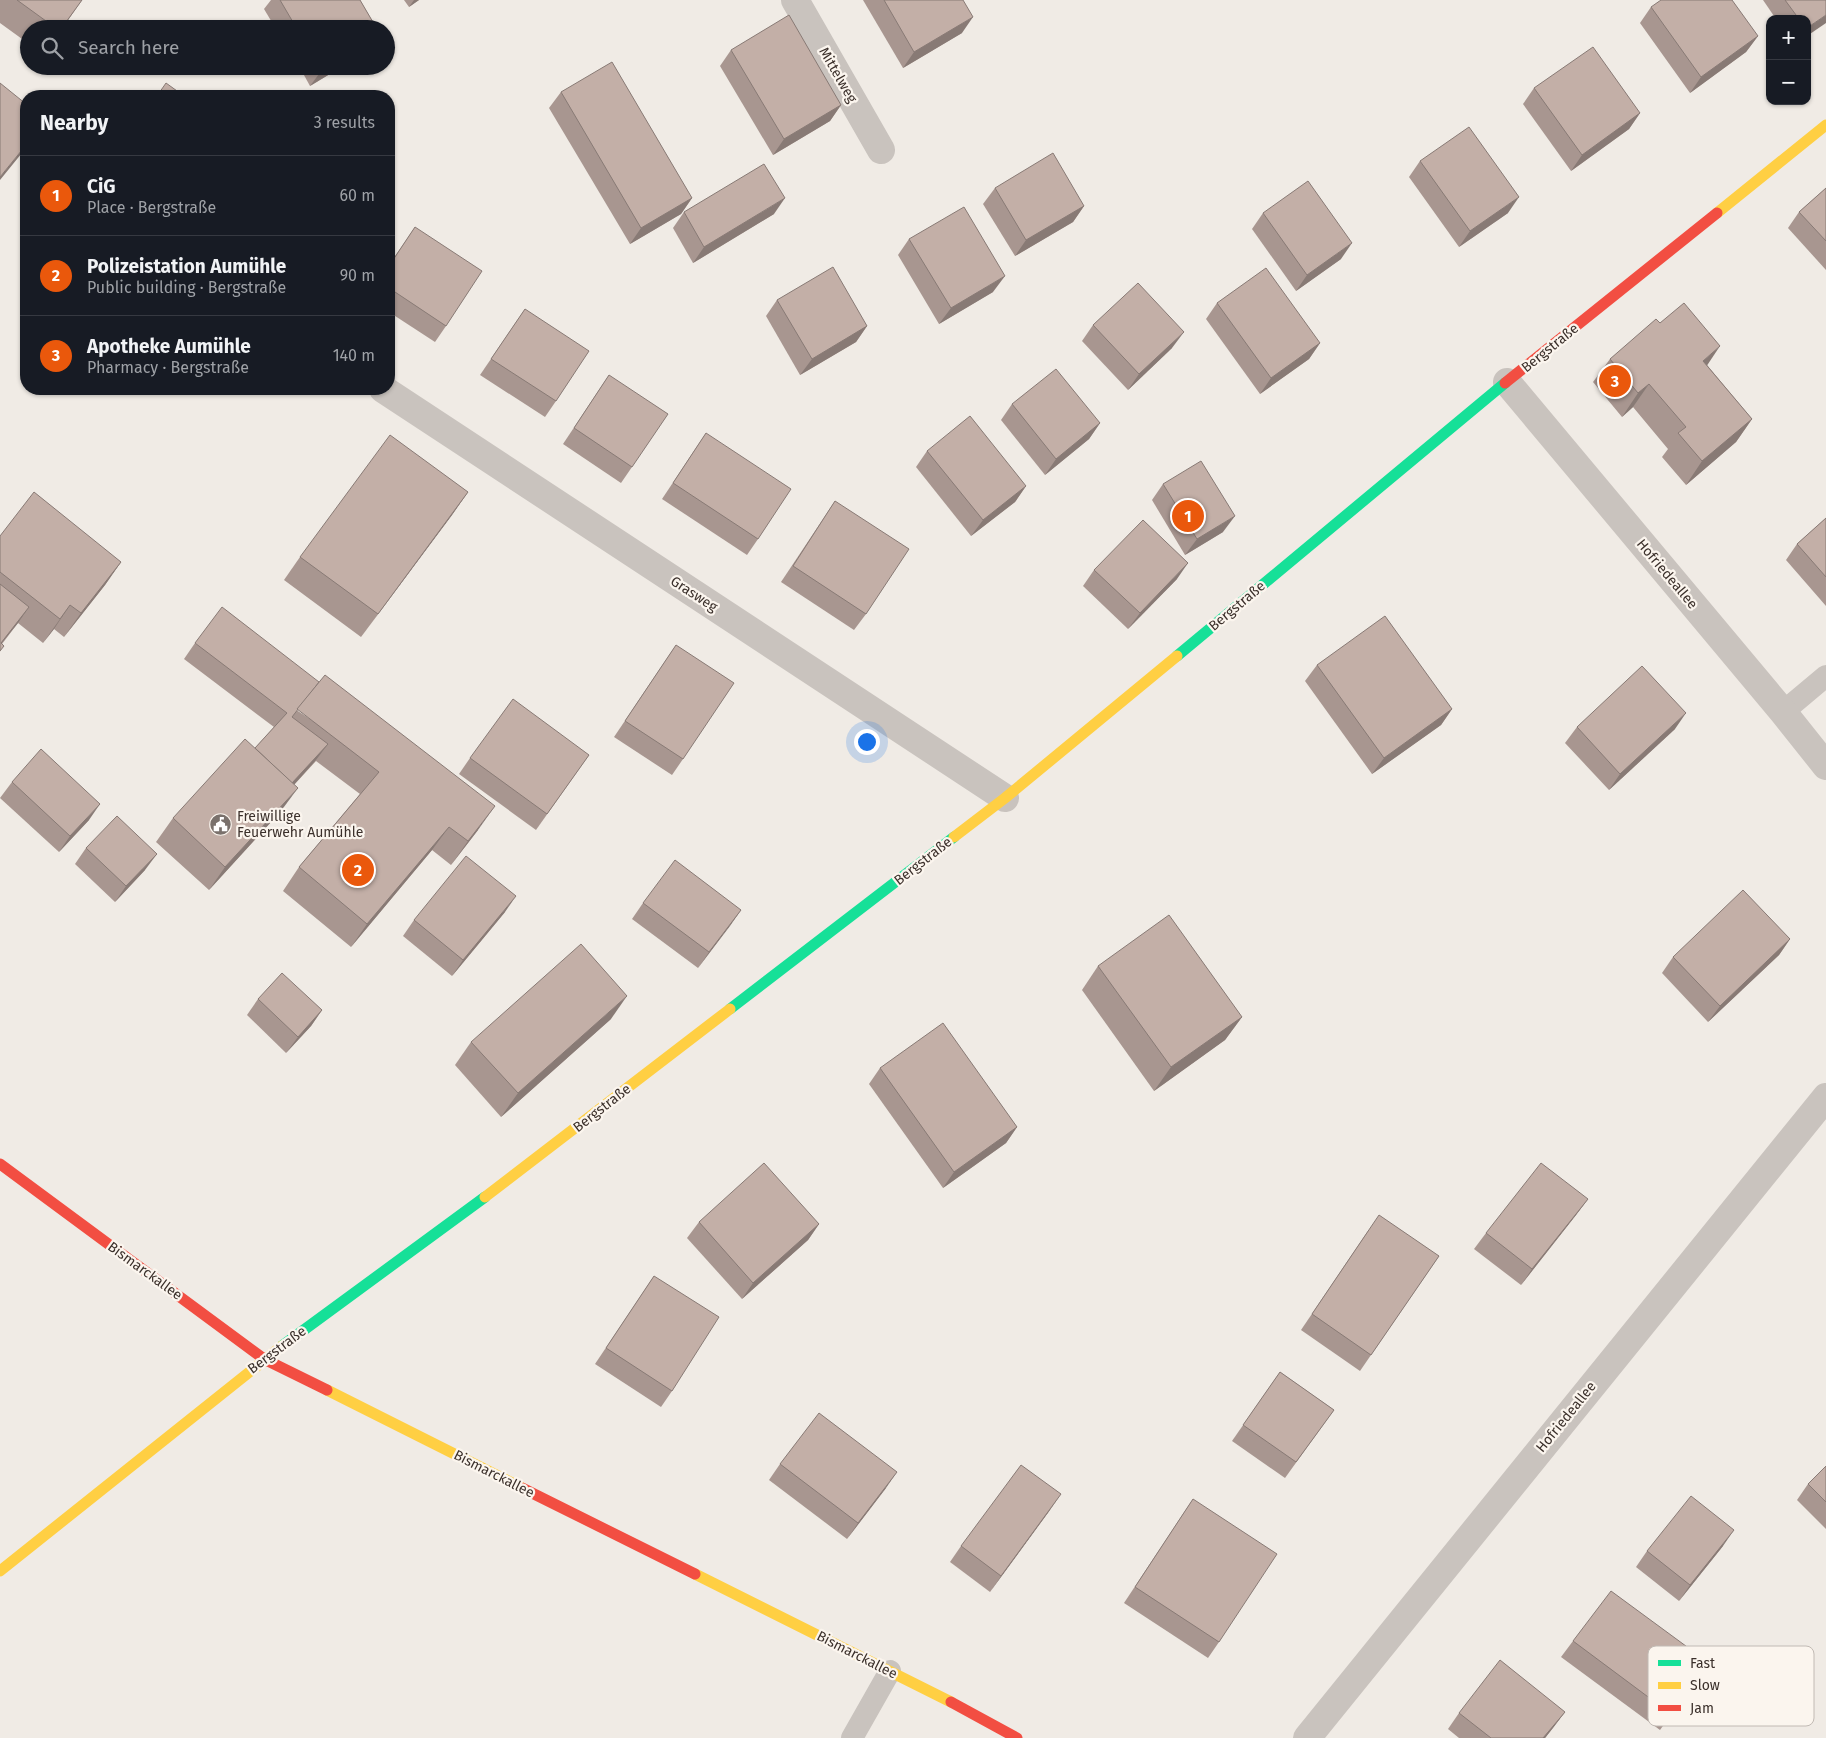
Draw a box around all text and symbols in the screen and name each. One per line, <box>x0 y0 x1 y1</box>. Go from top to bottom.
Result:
map controls <box>1766 15 1811 105</box>
button: + <box>1766 15 1811 60</box>
search box <box>20 20 395 75</box>
icon: search <box>38 34 66 62</box>
text: Search here <box>78 36 179 59</box>
street label: Mittelweg <box>815 44 861 106</box>
button: − <box>1766 60 1811 105</box>
text: Nearby <box>40 110 108 136</box>
text: 3 results <box>314 113 375 132</box>
text: CiG <box>87 175 116 198</box>
text: 1 <box>52 186 60 205</box>
text: 60 m <box>340 186 375 205</box>
text: Place · Bergstraße <box>87 198 216 217</box>
text: Polizeistation Aumühle <box>87 255 286 278</box>
text: 2 <box>52 266 60 285</box>
text: 90 m <box>340 266 375 285</box>
text: Public building · Bergstraße <box>87 278 286 297</box>
street label: Bergstraße <box>1518 320 1582 376</box>
text: Apotheke Aumühle <box>87 335 251 358</box>
text: 3 <box>52 346 60 365</box>
text: 140 m <box>333 346 375 365</box>
text: Pharmacy · Bergstraße <box>87 358 249 377</box>
pin: 3 <box>1599 362 1631 400</box>
pin: 1 <box>1172 497 1204 535</box>
street label: Hofriedeallee <box>1633 536 1701 612</box>
street label: Grasweg <box>667 573 721 616</box>
street label: Bergstraße <box>1205 577 1269 635</box>
your location <box>854 729 880 755</box>
place label: Freiwillige Feuerwehr Aumühle <box>237 808 363 841</box>
public building icon: Freiwillige Feuerwehr Aumühle <box>209 812 233 836</box>
street label: Bergstraße <box>891 833 955 889</box>
pin: 2 <box>342 851 374 889</box>
street label: Bergstraße <box>570 1080 634 1136</box>
street label: Bismarckallee <box>104 1238 186 1304</box>
street label: Bergstraße <box>245 1323 309 1377</box>
street label: Hofriedeallee <box>1532 1378 1600 1456</box>
street label: Bismarckallee <box>451 1446 537 1502</box>
street label: Bismarckallee <box>814 1627 900 1683</box>
legend <box>1648 1646 1814 1726</box>
text: Fast <box>1690 1655 1716 1672</box>
text: Slow <box>1690 1677 1720 1694</box>
text: Jam <box>1690 1700 1714 1717</box>

